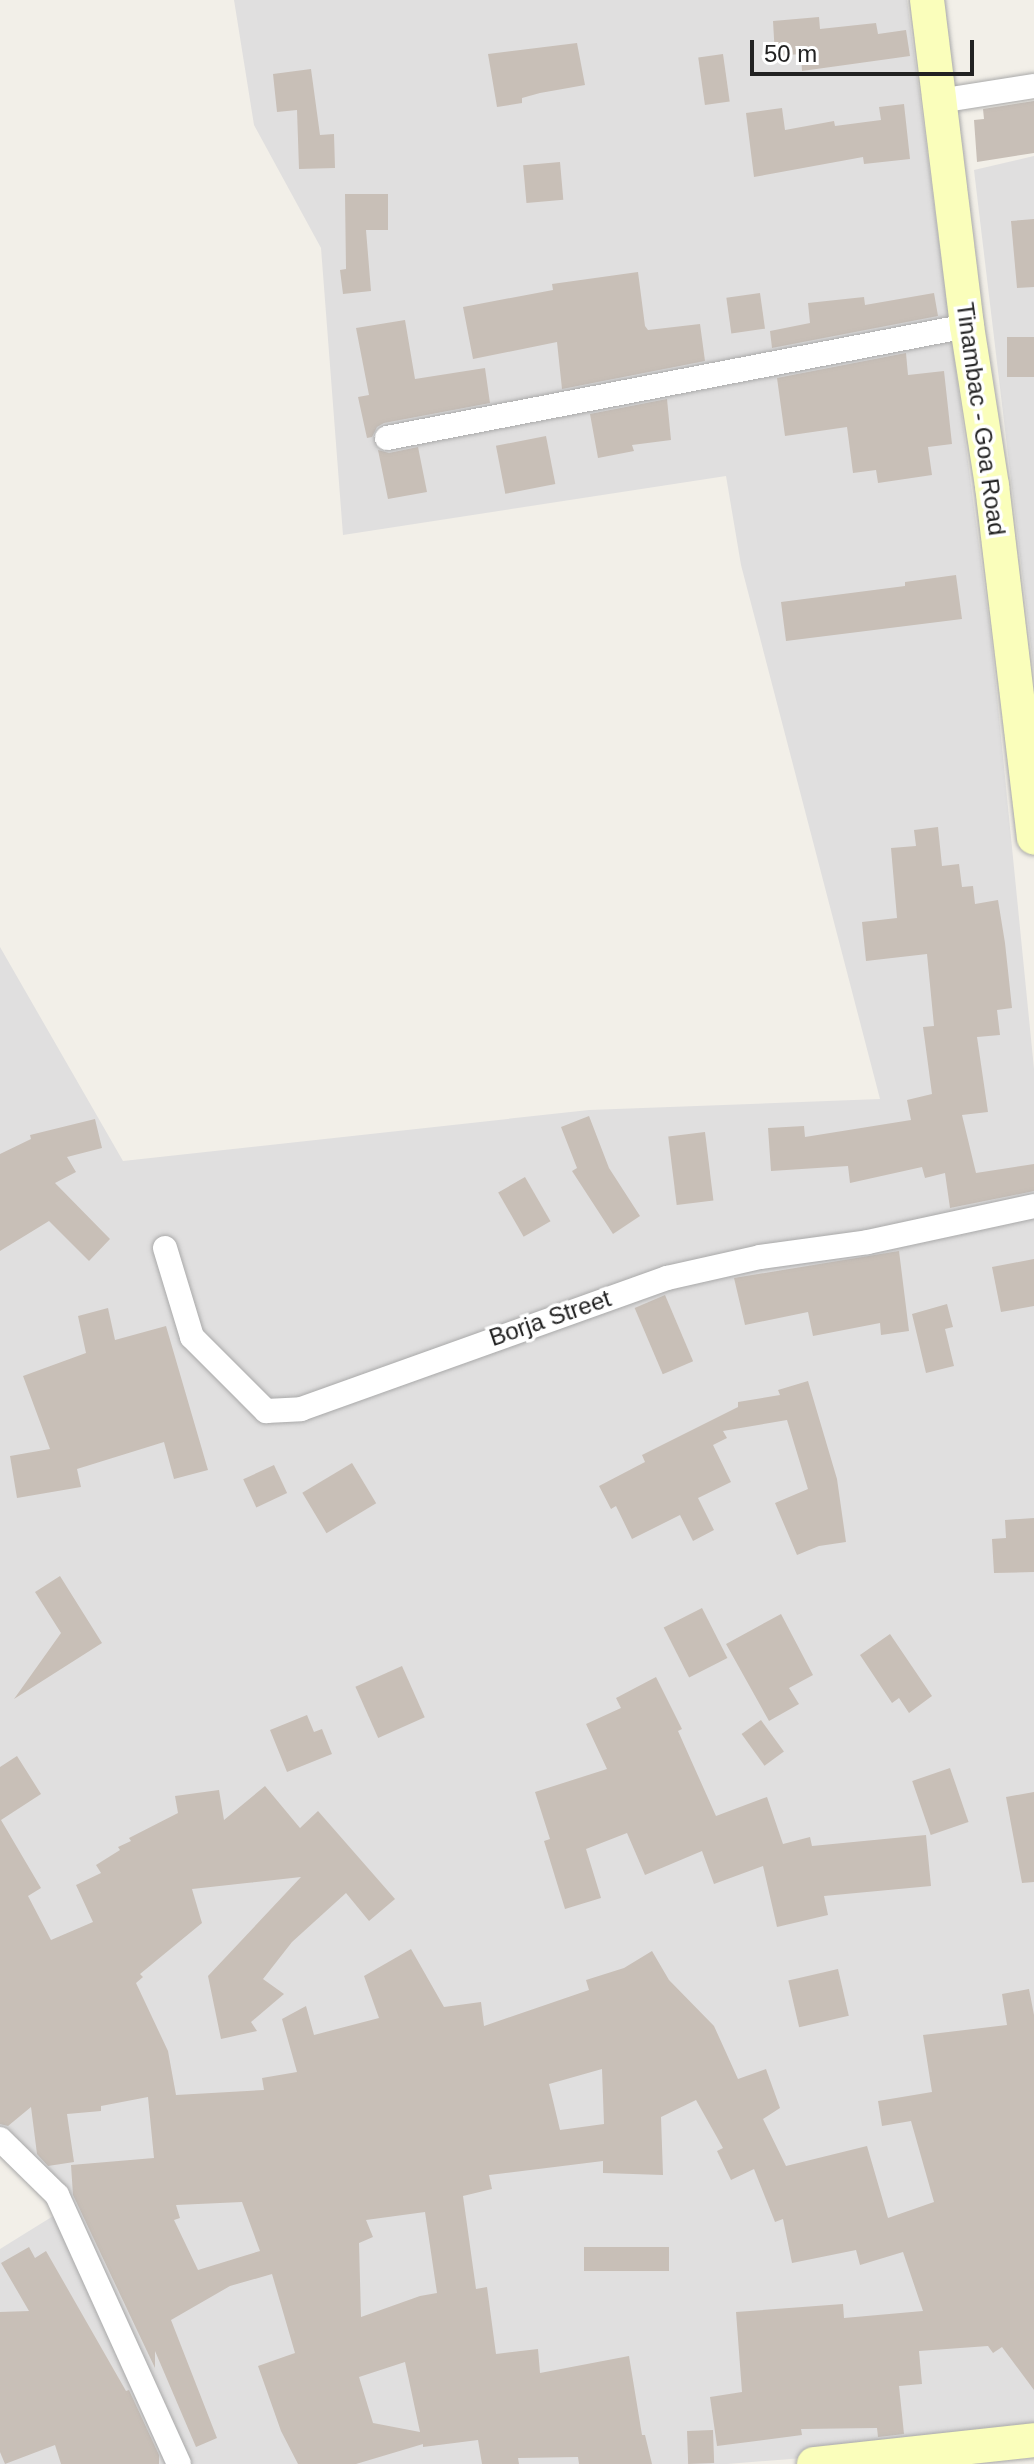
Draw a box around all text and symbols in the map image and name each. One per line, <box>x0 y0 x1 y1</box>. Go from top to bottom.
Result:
scale bar <box>754 24 978 74</box>
text: 50 m <box>764 40 817 67</box>
street label: Tinambac - Goa Road <box>950 301 1012 537</box>
street label: Borja Street <box>485 1284 615 1352</box>

